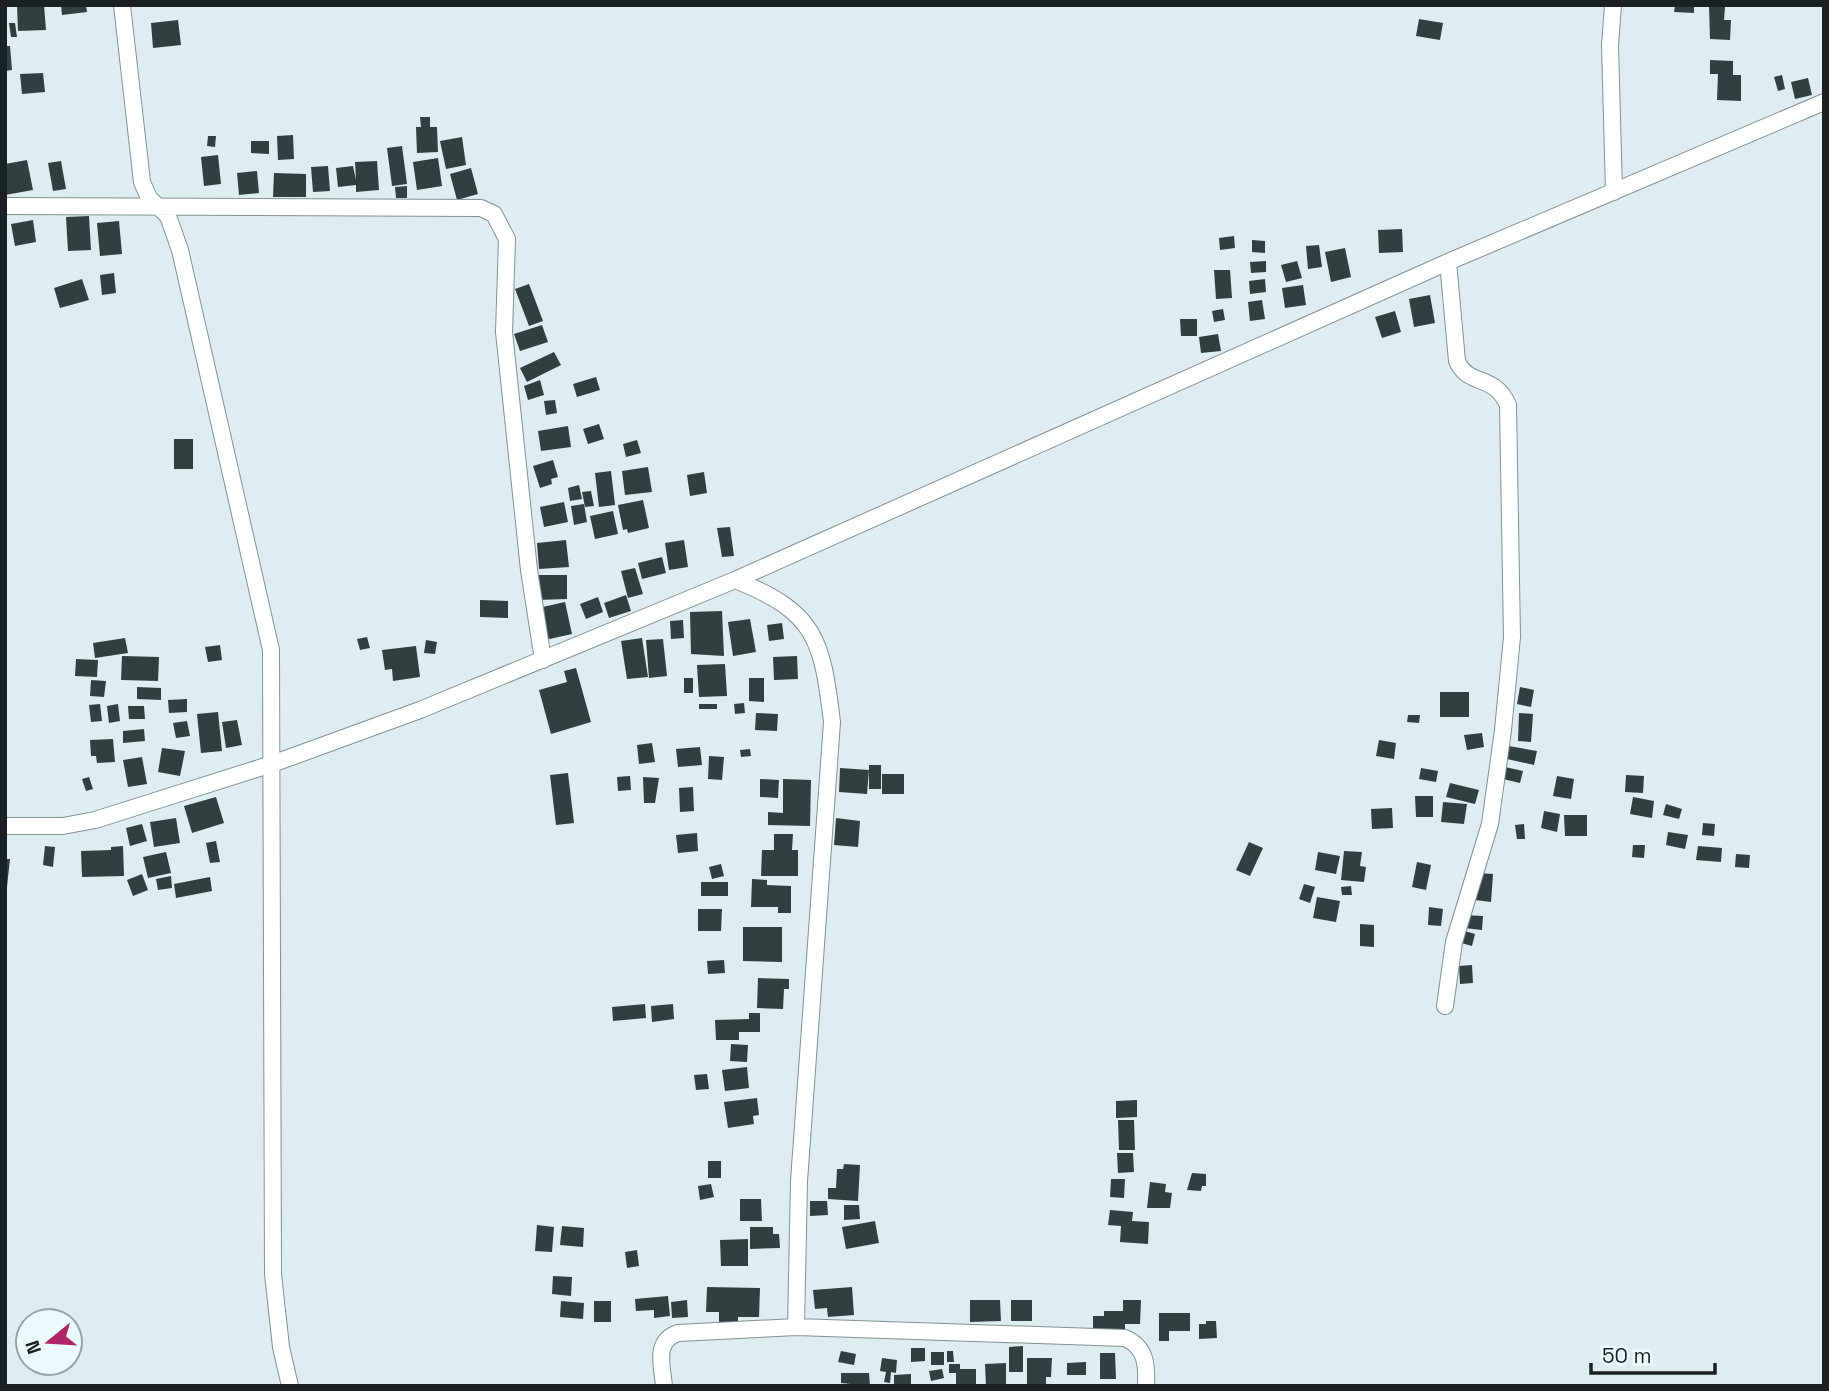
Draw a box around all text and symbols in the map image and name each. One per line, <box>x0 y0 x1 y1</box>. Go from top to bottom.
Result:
north arrow <box>14 1307 84 1377</box>
scale bar <box>1591 1332 1715 1376</box>
text: N <box>19 1337 47 1357</box>
text: 50 m <box>1602 1342 1652 1369</box>

